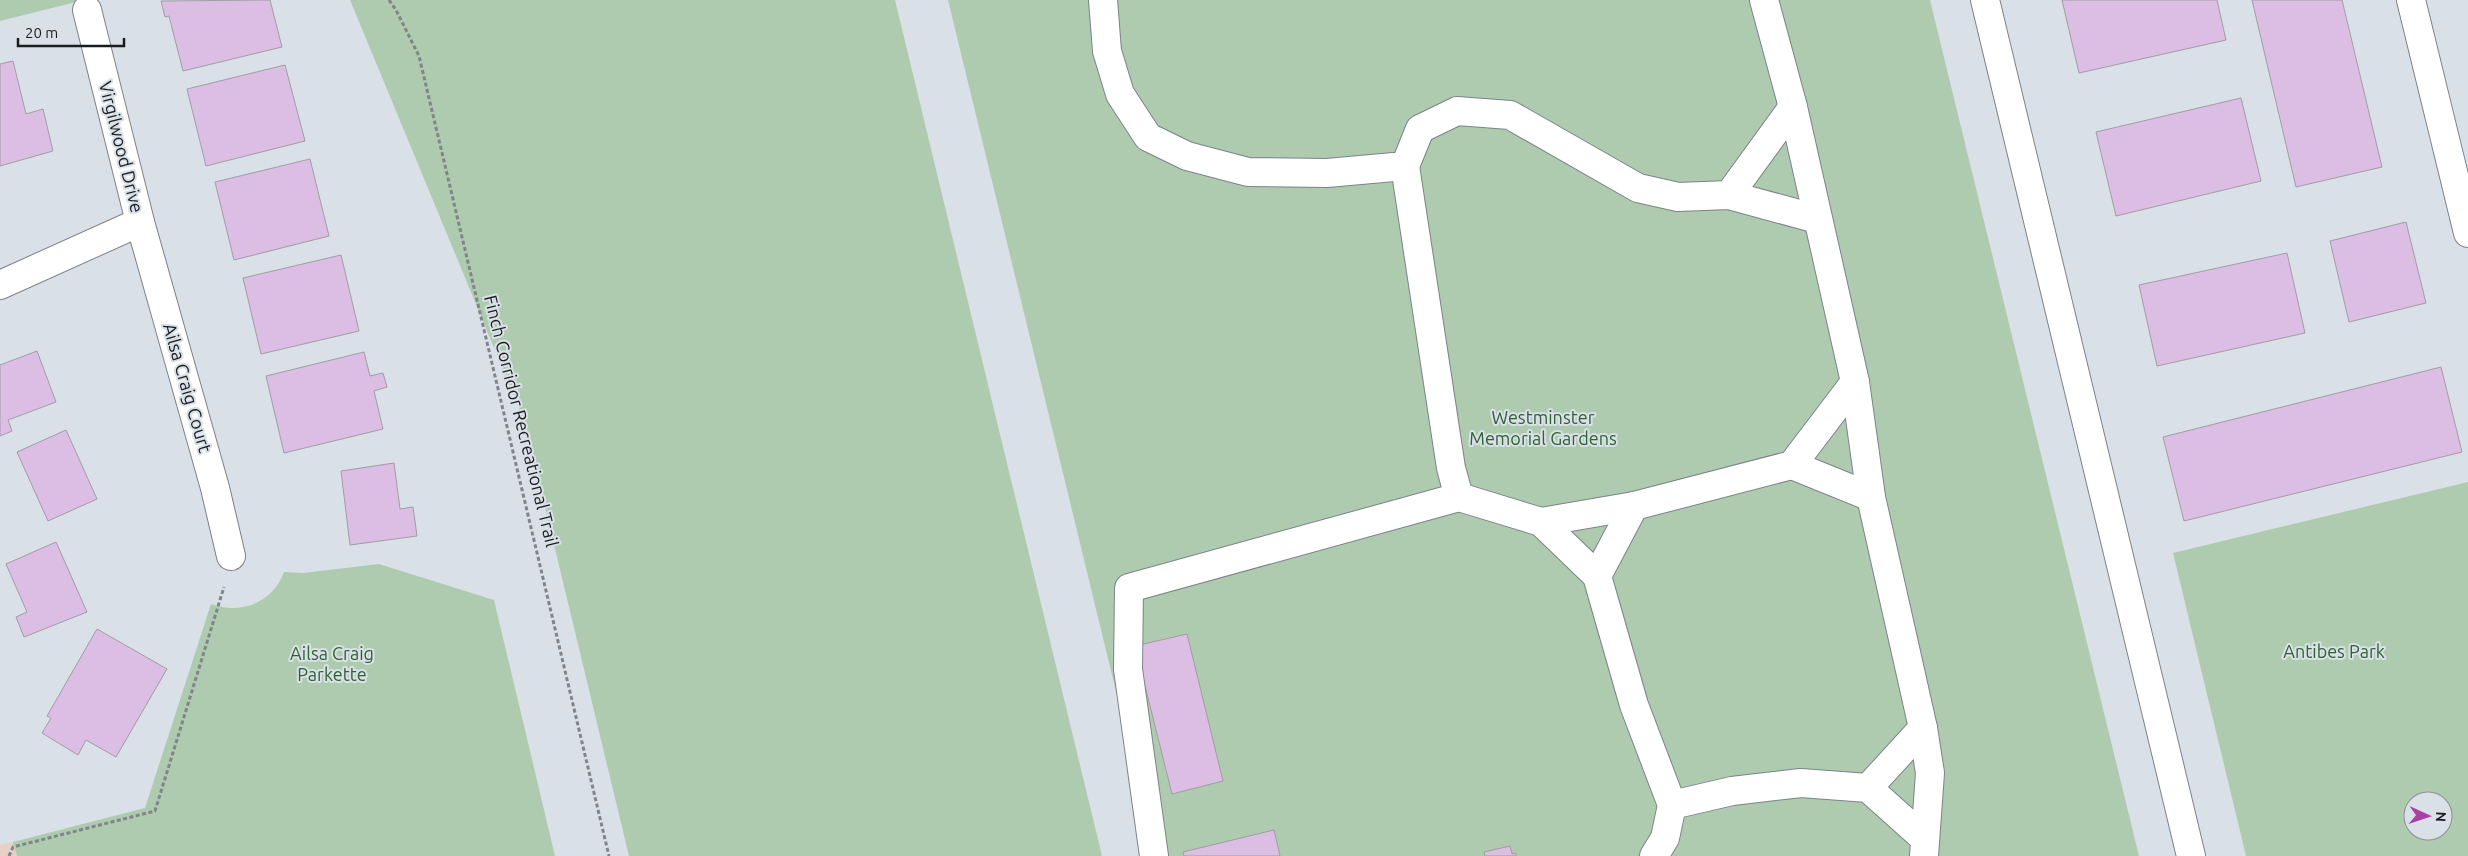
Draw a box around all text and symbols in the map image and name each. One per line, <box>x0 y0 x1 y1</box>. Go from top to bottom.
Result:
scale bar <box>18 15 124 47</box>
text: 20 m <box>25 24 58 41</box>
street label: Virgilwood Drive <box>96 79 148 215</box>
street label: Finch Corridor Recreational Trail <box>481 293 563 549</box>
street label: Ailsa Craig Court <box>160 321 216 455</box>
park label: Westminster Memorial Gardens <box>1469 407 1617 448</box>
park label: Antibes Park <box>2283 641 2385 661</box>
park label: Ailsa Craig Parkette <box>290 643 374 684</box>
north arrow <box>2403 791 2453 841</box>
text: N <box>2433 811 2449 822</box>

